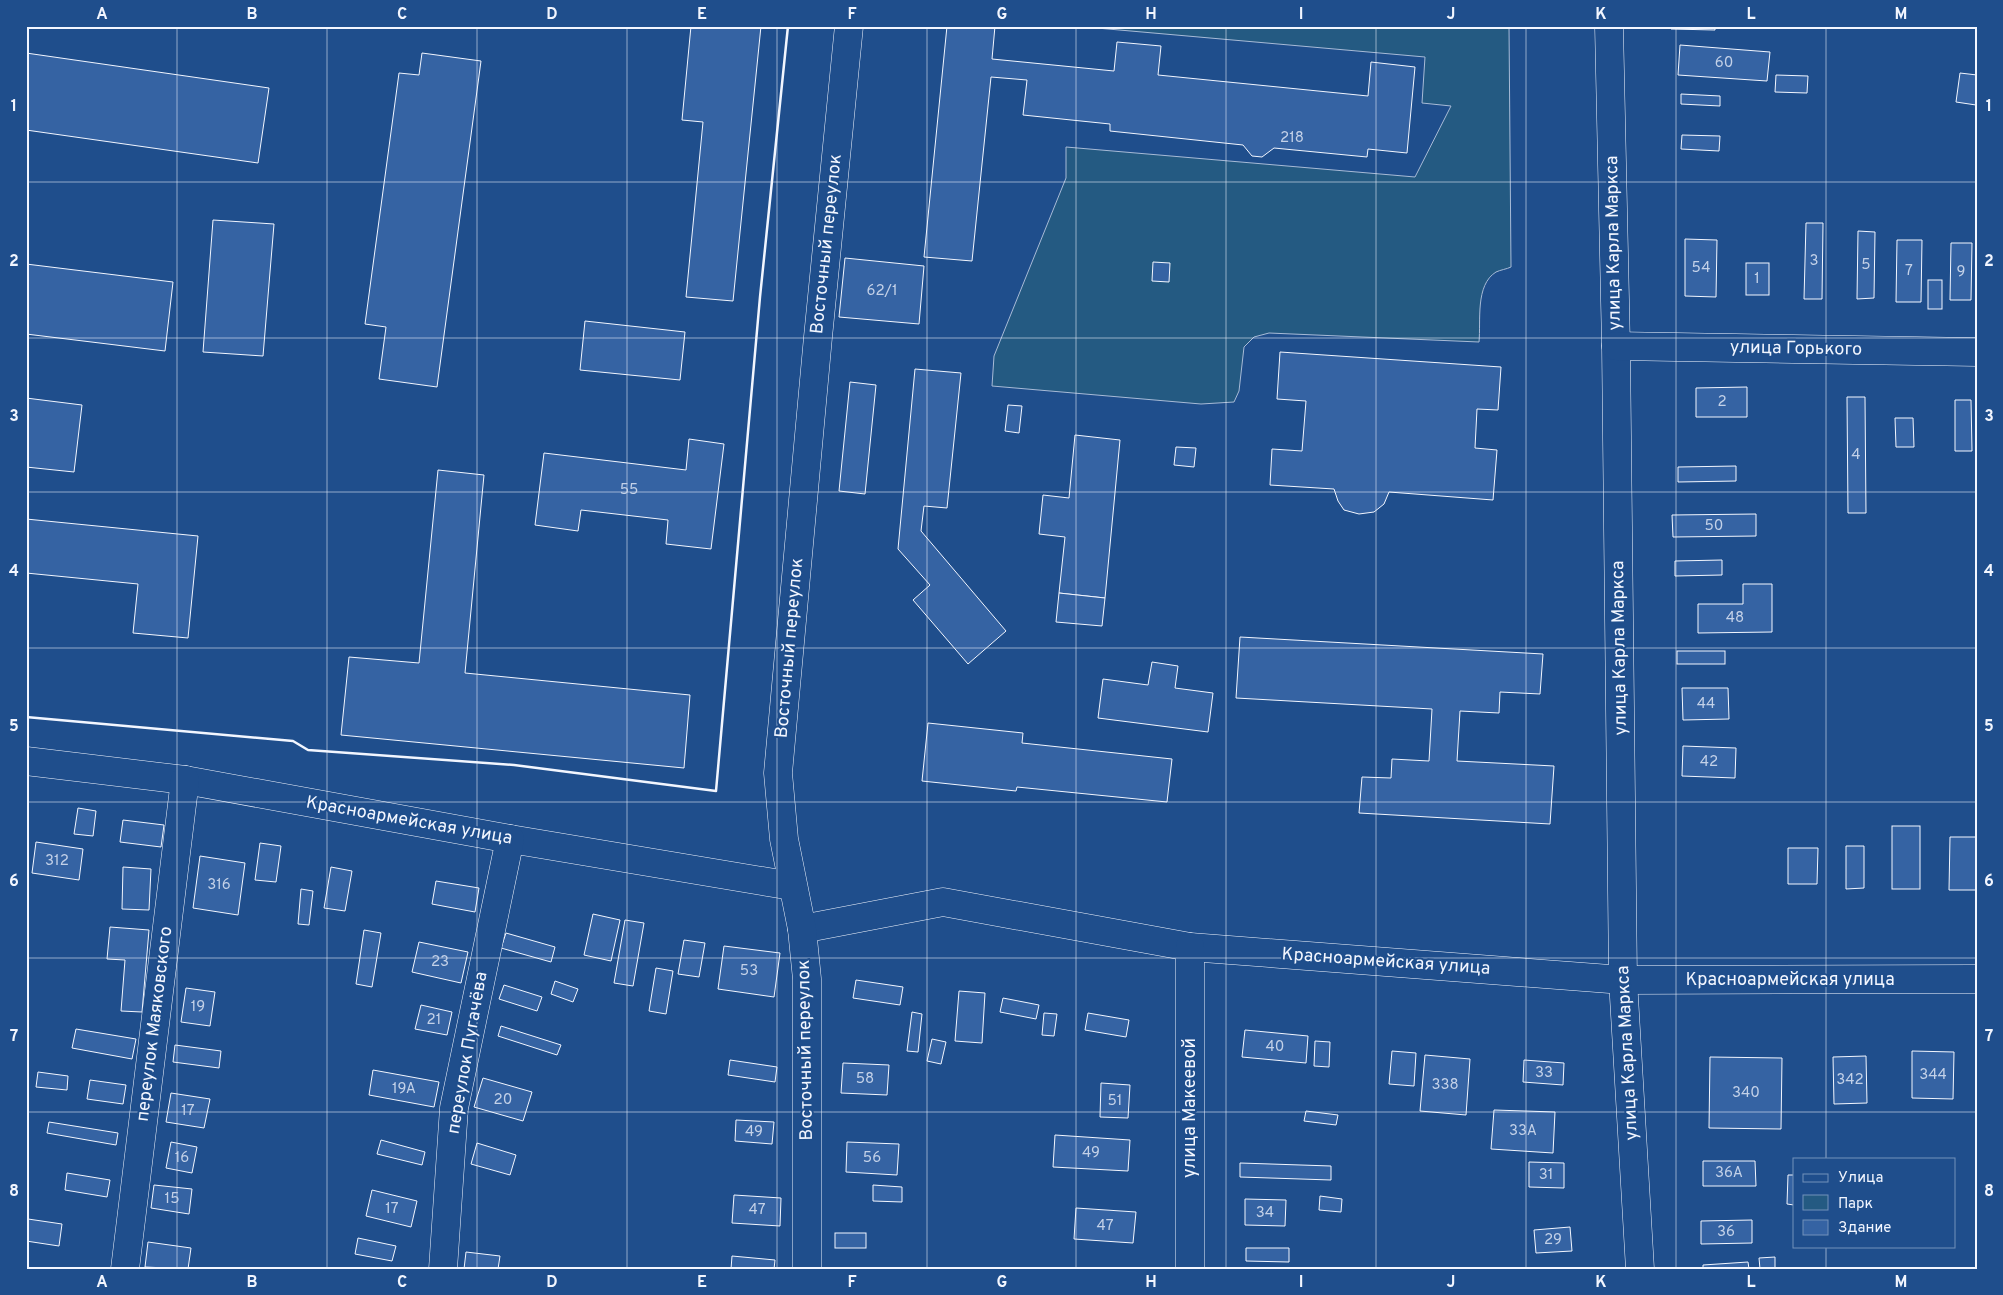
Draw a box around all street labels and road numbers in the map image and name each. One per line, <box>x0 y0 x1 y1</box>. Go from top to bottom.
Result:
street label: Восточный переулок <box>806 153 848 335</box>
street label: улица Карла Маркса <box>1601 155 1627 331</box>
street label: улица Горького <box>1730 336 1862 362</box>
street label: Восточный переулок <box>771 557 809 739</box>
street label: улица Карла Маркса <box>1607 560 1633 736</box>
street label: Красноармейская улица <box>304 792 514 850</box>
street label: переулок Маяковского <box>132 925 178 1123</box>
street label: Красноармейская улица <box>1281 943 1491 981</box>
street label: Восточный переулок <box>793 959 819 1141</box>
street label: улица Карла Маркса <box>1612 965 1644 1141</box>
street label: Красноармейская улица <box>1685 969 1895 992</box>
street label: переулок Пугачёва <box>442 970 494 1136</box>
street label: улица Макеевой <box>1179 1038 1202 1178</box>

